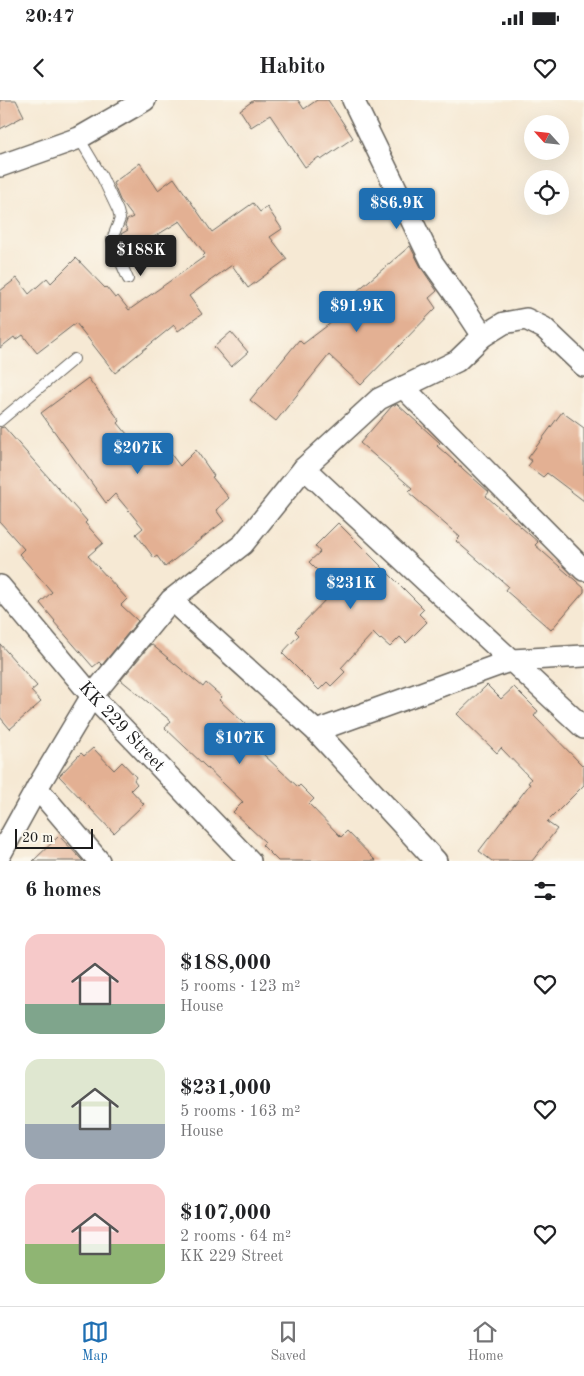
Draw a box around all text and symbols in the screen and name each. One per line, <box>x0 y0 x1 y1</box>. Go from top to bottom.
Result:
text: 20:47 <box>25 8 74 27</box>
icon: back <box>25 54 53 82</box>
icon: heart <box>531 54 559 82</box>
text: Habito <box>259 56 325 78</box>
north arrow <box>524 115 569 160</box>
map controls <box>524 115 569 215</box>
button: locate <box>524 170 569 215</box>
pin: $86.9K <box>356 188 438 230</box>
text: $86.9K <box>370 196 424 212</box>
pin: $188K <box>106 234 176 277</box>
text: $188K <box>116 243 166 259</box>
pin: $91.9K <box>316 290 398 333</box>
text: $91.9K <box>330 299 384 315</box>
pin: $207K <box>103 432 173 475</box>
text: $207K <box>113 441 163 457</box>
pin: $231K <box>316 568 386 610</box>
text: $231K <box>326 576 376 592</box>
street label: KK 229 Street <box>75 678 168 775</box>
pin: $107K <box>205 722 275 765</box>
text: $107K <box>215 731 265 747</box>
scale bar <box>15 826 92 849</box>
text: 20 m <box>22 831 53 845</box>
icon: filters <box>531 877 559 905</box>
text: 6 homes <box>25 880 101 901</box>
text: $188,000 <box>180 953 271 974</box>
icon: home <box>65 954 125 1014</box>
icon: heart <box>531 970 559 998</box>
text: 5 rooms · 123 m² <box>180 979 300 995</box>
text: House <box>180 999 223 1015</box>
text: $231,000 <box>180 1078 271 1099</box>
icon: home <box>65 1079 125 1139</box>
icon: heart <box>531 1095 559 1123</box>
text: 5 rooms · 163 m² <box>180 1104 300 1120</box>
text: House <box>180 1124 223 1140</box>
text: $107,000 <box>180 1203 271 1224</box>
icon: home <box>65 1204 125 1264</box>
icon: heart <box>531 1220 559 1248</box>
text: 2 rooms · 64 m² <box>180 1229 291 1245</box>
text: KK 229 Street <box>180 1249 283 1265</box>
tab: Map <box>81 1318 109 1365</box>
tab: Saved <box>270 1318 306 1365</box>
tab: Home <box>468 1318 503 1365</box>

